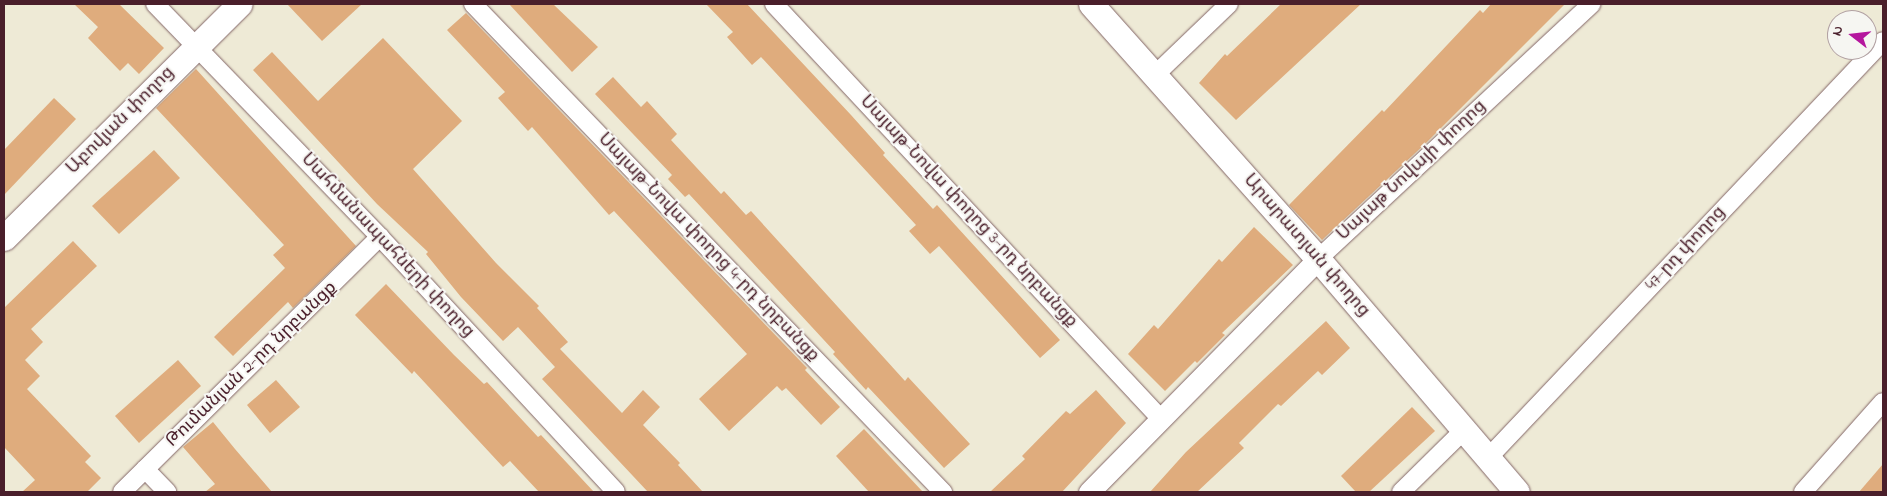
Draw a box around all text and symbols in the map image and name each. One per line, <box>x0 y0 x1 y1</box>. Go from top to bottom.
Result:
north arrow <box>1827 10 1877 60</box>
text: N <box>1827 24 1849 38</box>
street label: Աբովյան փողոց <box>63 63 179 179</box>
street label: Սայաթ-Նովա փողոց 3-րդ նրբանցք <box>855 91 1081 333</box>
street label: Սայաթ Նովայի փողոց <box>1333 96 1491 246</box>
street label: Սայաթ-Նովա փողոց 4-րդ նրբանցք <box>593 129 823 367</box>
street label: Սահմանապահների փողոց <box>296 149 478 343</box>
street label: Արարատյան փողոց <box>1238 170 1374 322</box>
street label: 47-րդ փողոց <box>1641 202 1731 296</box>
street label: Թումանյան 2-րդ նրբանցք <box>162 278 342 452</box>

